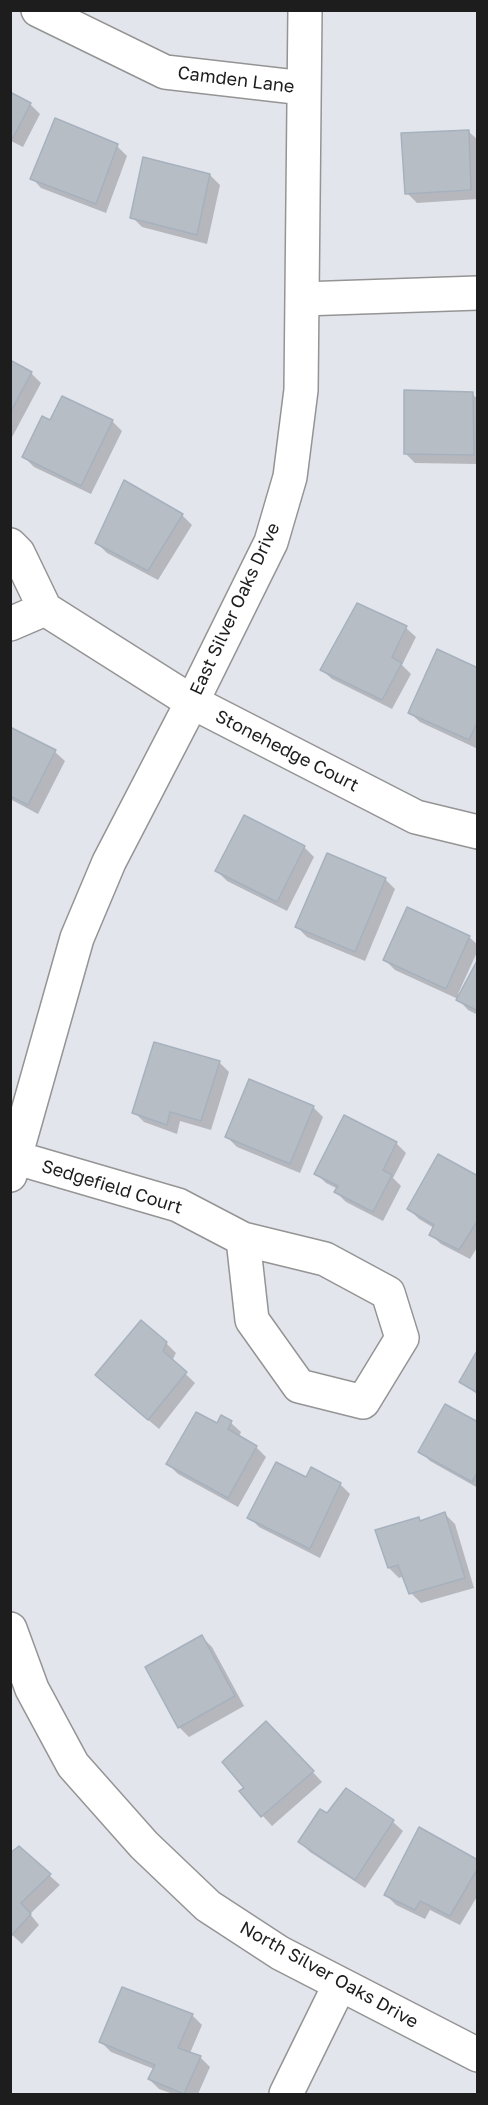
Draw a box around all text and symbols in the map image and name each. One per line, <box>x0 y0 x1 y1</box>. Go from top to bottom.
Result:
street label: Camden Lane <box>176 62 296 98</box>
street label: East Silver Oaks Drive <box>185 519 285 699</box>
street label: Stonehedge Court <box>212 706 362 796</box>
street label: Sedgefield Court <box>39 1155 185 1219</box>
street label: North Silver Oaks Drive <box>236 1917 422 2033</box>

